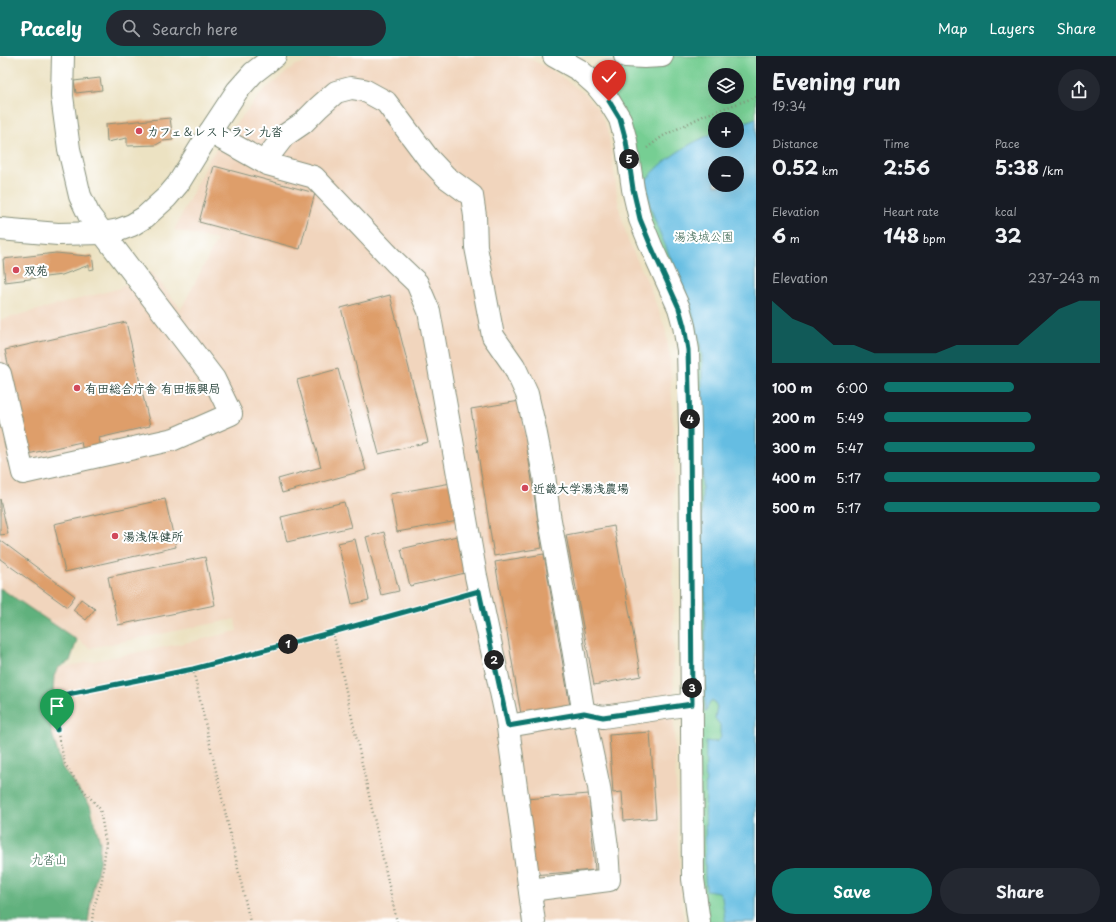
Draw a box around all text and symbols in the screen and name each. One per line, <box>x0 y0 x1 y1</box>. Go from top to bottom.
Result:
search box <box>106 10 386 46</box>
text: Pacely <box>20 14 82 42</box>
icon: search <box>120 17 142 39</box>
text: Search here <box>152 17 238 40</box>
text: Map <box>938 18 968 39</box>
text: Layers <box>990 18 1035 39</box>
text: Share <box>1057 18 1096 39</box>
pin <box>592 60 626 101</box>
text: Evening run <box>772 64 901 97</box>
icon: check <box>598 66 620 88</box>
map controls <box>708 68 744 192</box>
button: layers <box>708 68 744 104</box>
button: share <box>1058 69 1100 111</box>
text: 19:34 <box>772 96 806 115</box>
button: + <box>708 112 744 148</box>
place label: カフェ＆レストラン 九沓 <box>147 122 283 140</box>
marker: カフェ＆レストラン 九沓 <box>134 126 144 136</box>
text: Distance <box>772 135 818 152</box>
text: Time <box>883 135 909 152</box>
text: Pace <box>995 135 1019 152</box>
pin: 5 <box>619 149 639 169</box>
text: 5 <box>625 150 633 167</box>
text: 0.52 <box>772 152 818 182</box>
text: 2:56 <box>883 152 930 182</box>
text: 5:38 <box>995 152 1039 182</box>
button: − <box>708 156 744 192</box>
text: km <box>818 162 838 179</box>
text: /km <box>1039 162 1064 179</box>
text: Elevation <box>772 203 819 220</box>
text: Heart rate <box>883 203 939 220</box>
text: kcal <box>995 203 1017 220</box>
text: 6 <box>772 220 786 250</box>
text: 148 <box>883 220 919 250</box>
text: 32 <box>995 220 1021 250</box>
park label: 湯浅城公園 <box>674 227 734 245</box>
text: m <box>786 230 800 247</box>
text: bpm <box>919 230 946 247</box>
place label: 双苑 <box>24 261 48 279</box>
marker: 双苑 <box>11 265 21 275</box>
text: Elevation <box>772 268 828 287</box>
text: 237–243 m <box>1028 268 1100 287</box>
text: 100 m <box>772 378 813 397</box>
text: 6:00 <box>836 378 868 397</box>
place label: 有田総合庁舎 有田振興局 <box>85 379 221 397</box>
marker: 有田総合庁舎 有田振興局 <box>72 383 82 393</box>
text: 200 m <box>772 408 816 427</box>
text: 5:49 <box>836 408 864 427</box>
pin: 4 <box>680 409 700 429</box>
text: 4 <box>686 410 694 427</box>
text: 300 m <box>772 438 816 457</box>
text: 5:47 <box>836 438 863 457</box>
text: 400 m <box>772 468 816 487</box>
text: 5:17 <box>836 468 861 487</box>
place label: 近畿大学湯浅農場 <box>533 479 629 497</box>
marker: 近畿大学湯浅農場 <box>520 483 530 493</box>
text: 500 m <box>772 498 815 517</box>
text: 5:17 <box>836 498 861 517</box>
place label: 湯浅保健所 <box>123 527 184 545</box>
marker: 湯浅保健所 <box>110 531 120 541</box>
pin: 1 <box>278 634 298 654</box>
text: 1 <box>285 635 291 652</box>
pin: 2 <box>484 650 504 670</box>
text: 2 <box>490 651 498 668</box>
pin: 3 <box>682 678 702 698</box>
text: 3 <box>688 679 696 696</box>
pin <box>40 689 74 730</box>
icon: arrive <box>46 695 68 717</box>
park label: 九沓山 <box>31 850 67 868</box>
button: Save <box>772 868 932 914</box>
button: Share <box>940 868 1100 914</box>

